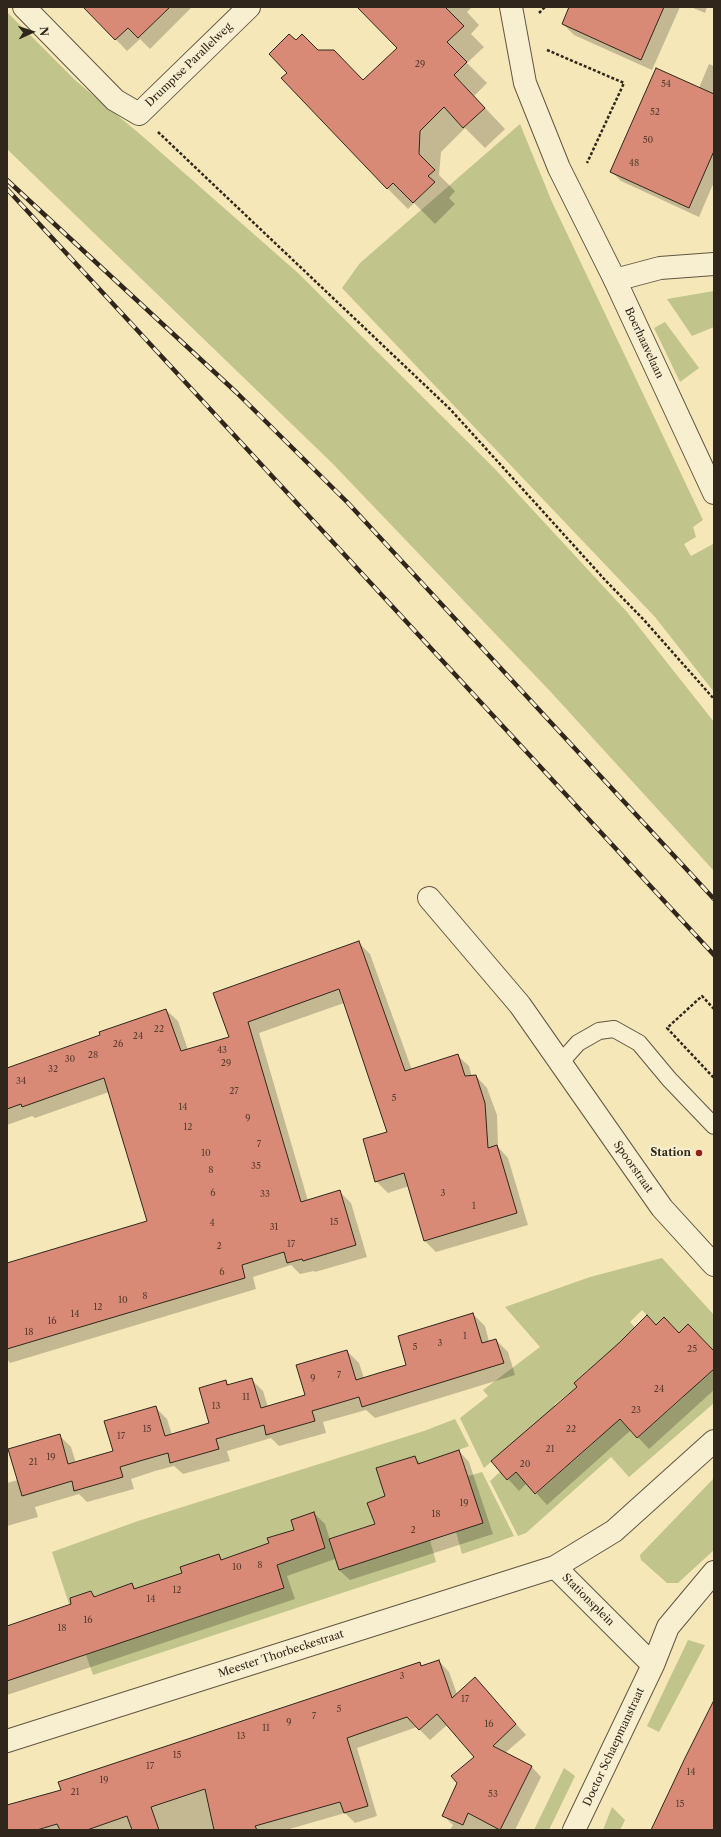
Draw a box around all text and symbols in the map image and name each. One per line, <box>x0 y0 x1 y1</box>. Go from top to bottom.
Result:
north arrow <box>12 12 52 52</box>
street label: Drumptse Parallelweg <box>143 20 235 110</box>
text: N <box>37 26 51 37</box>
house number: 29 <box>415 59 425 69</box>
house number: 54 <box>661 79 671 89</box>
house number: 52 <box>650 107 660 117</box>
house number: 50 <box>643 135 653 145</box>
house number: 48 <box>629 158 639 168</box>
street label: Boerhaavelaan <box>622 305 666 381</box>
house number: 22 <box>154 1024 164 1034</box>
house number: 24 <box>133 1031 143 1041</box>
house number: 26 <box>113 1039 123 1049</box>
house number: 43 <box>217 1045 227 1055</box>
house number: 28 <box>88 1050 98 1060</box>
house number: 30 <box>65 1054 75 1064</box>
house number: 29 <box>221 1058 231 1068</box>
house number: 32 <box>48 1064 58 1074</box>
house number: 34 <box>16 1076 26 1086</box>
house number: 27 <box>229 1086 239 1096</box>
house number: 5 <box>392 1093 396 1103</box>
house number: 14 <box>179 1102 187 1112</box>
house number: 9 <box>245 1113 251 1123</box>
house number: 12 <box>184 1122 192 1132</box>
house number: 7 <box>257 1139 261 1149</box>
street label: Spoorstraat <box>610 1139 656 1195</box>
place label: Station <box>650 1146 691 1160</box>
house number: 10 <box>201 1148 211 1158</box>
marker: Station <box>694 1148 704 1158</box>
house number: 35 <box>251 1161 261 1171</box>
house number: 8 <box>208 1165 214 1175</box>
house number: 6 <box>210 1188 216 1198</box>
house number: 3 <box>441 1188 445 1198</box>
house number: 33 <box>260 1189 270 1199</box>
house number: 1 <box>472 1201 476 1211</box>
house number: 15 <box>330 1217 338 1227</box>
house number: 4 <box>209 1218 215 1228</box>
house number: 31 <box>270 1222 278 1232</box>
house number: 17 <box>287 1239 295 1249</box>
house number: 2 <box>216 1241 222 1251</box>
house number: 6 <box>219 1267 225 1277</box>
house number: 8 <box>142 1291 148 1301</box>
house number: 10 <box>118 1295 128 1305</box>
house number: 12 <box>94 1302 102 1312</box>
house number: 14 <box>71 1309 79 1319</box>
house number: 16 <box>47 1316 57 1326</box>
house number: 18 <box>24 1327 34 1337</box>
house number: 1 <box>463 1331 467 1341</box>
house number: 3 <box>438 1338 442 1348</box>
house number: 5 <box>413 1342 417 1352</box>
house number: 25 <box>687 1344 697 1354</box>
house number: 7 <box>337 1370 341 1380</box>
house number: 9 <box>310 1373 316 1383</box>
house number: 24 <box>654 1384 664 1394</box>
house number: 11 <box>242 1392 250 1402</box>
house number: 13 <box>212 1401 220 1411</box>
house number: 23 <box>631 1405 641 1415</box>
house number: 15 <box>143 1424 151 1434</box>
house number: 22 <box>566 1424 576 1434</box>
house number: 17 <box>117 1431 125 1441</box>
house number: 21 <box>546 1444 554 1454</box>
house number: 19 <box>46 1452 56 1462</box>
house number: 21 <box>29 1457 37 1467</box>
house number: 20 <box>520 1459 530 1469</box>
house number: 19 <box>459 1498 469 1508</box>
house number: 18 <box>431 1509 441 1519</box>
house number: 2 <box>410 1525 416 1535</box>
house number: 8 <box>257 1560 263 1570</box>
house number: 10 <box>232 1562 242 1572</box>
street label: Stationsplein <box>559 1571 617 1629</box>
house number: 12 <box>173 1585 181 1595</box>
house number: 14 <box>147 1594 155 1604</box>
house number: 16 <box>83 1615 93 1625</box>
house number: 18 <box>57 1623 67 1633</box>
street label: Meester Thorbeckestraat <box>216 1627 346 1681</box>
house number: 3 <box>400 1671 404 1681</box>
street label: Doctor Schaepmanstraat <box>581 1686 647 1808</box>
house number: 17 <box>461 1694 469 1704</box>
house number: 5 <box>337 1704 341 1714</box>
house number: 7 <box>312 1711 316 1721</box>
house number: 9 <box>286 1717 292 1727</box>
house number: 16 <box>484 1719 494 1729</box>
house number: 11 <box>262 1723 270 1733</box>
house number: 13 <box>237 1731 245 1741</box>
house number: 15 <box>173 1750 181 1760</box>
house number: 17 <box>146 1761 154 1771</box>
house number: 14 <box>687 1767 695 1777</box>
house number: 19 <box>99 1775 109 1785</box>
house number: 21 <box>71 1787 79 1797</box>
house number: 53 <box>488 1789 498 1799</box>
house number: 15 <box>676 1799 684 1809</box>

